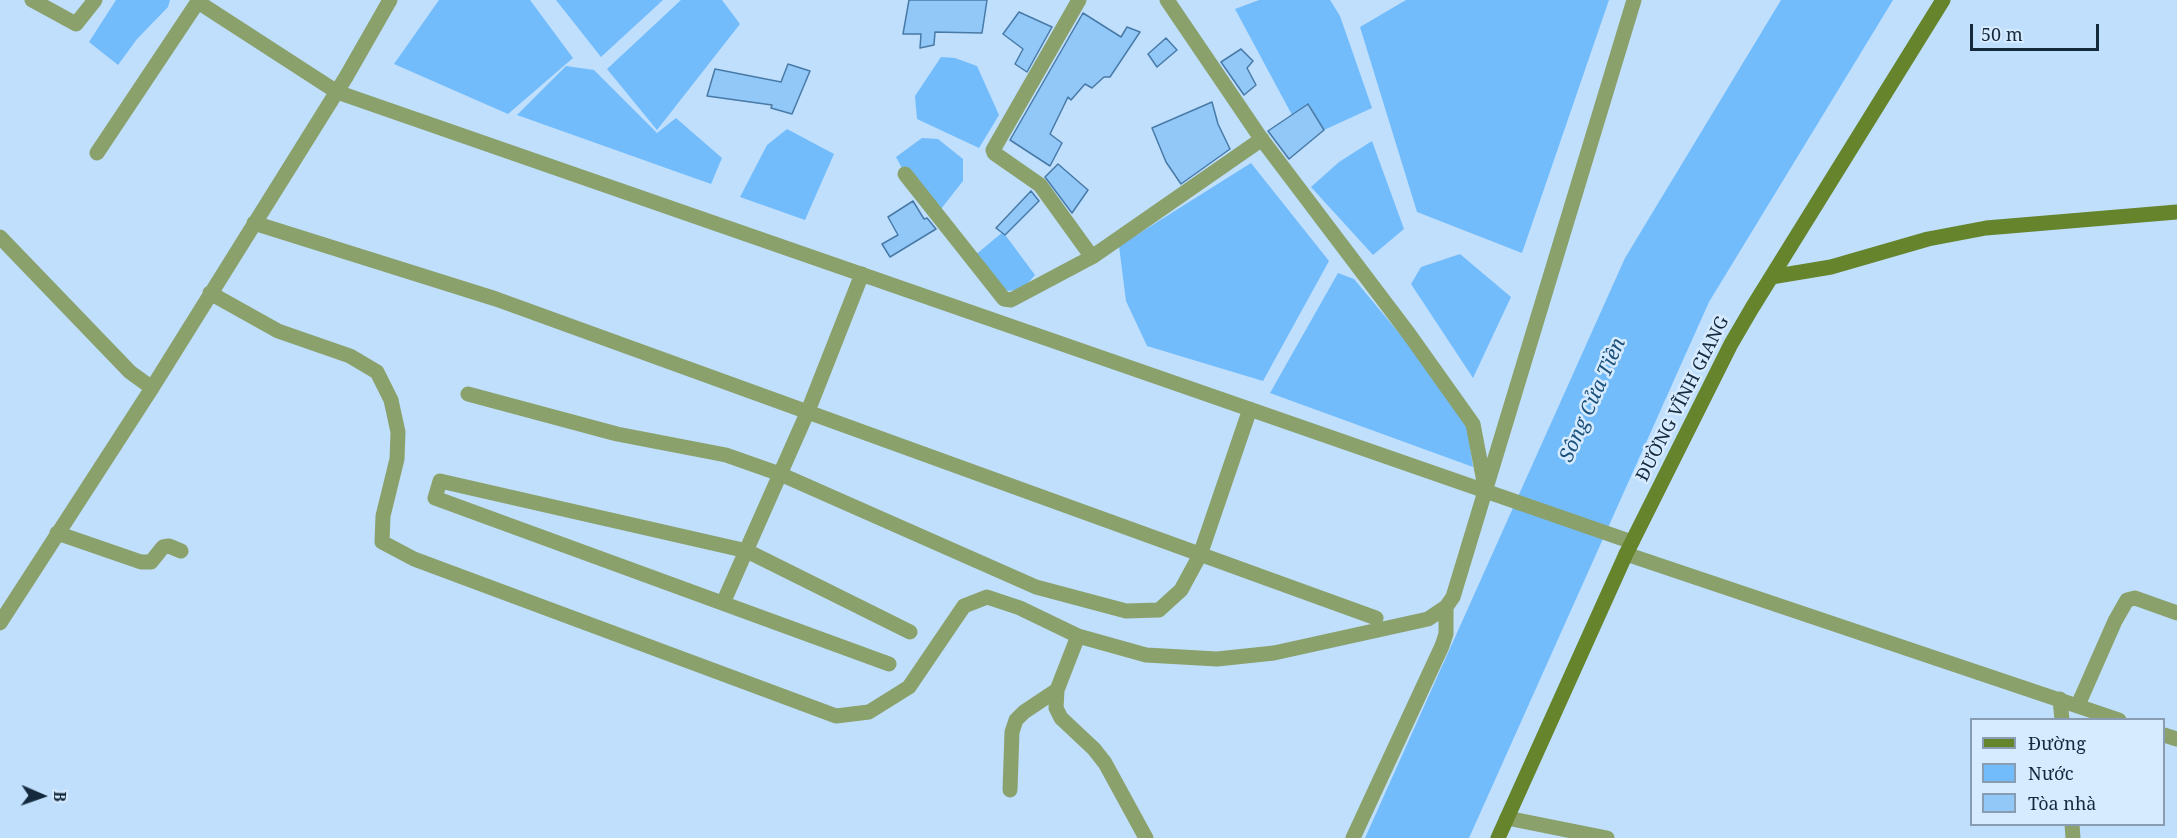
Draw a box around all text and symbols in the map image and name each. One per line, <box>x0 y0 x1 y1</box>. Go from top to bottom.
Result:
scale bar <box>1973 12 2102 50</box>
text: 50 m <box>1981 22 2023 46</box>
street label: ĐƯỜNG VĨNH GIANG <box>1632 313 1734 485</box>
water label: Sông Cửa Tiền <box>1555 334 1631 466</box>
legend <box>1970 718 2165 826</box>
text: Đường <box>2028 731 2086 755</box>
text: Nước <box>2028 761 2074 785</box>
north arrow <box>12 766 72 826</box>
text: B <box>49 791 71 802</box>
text: Tòa nhà <box>2028 791 2097 815</box>

